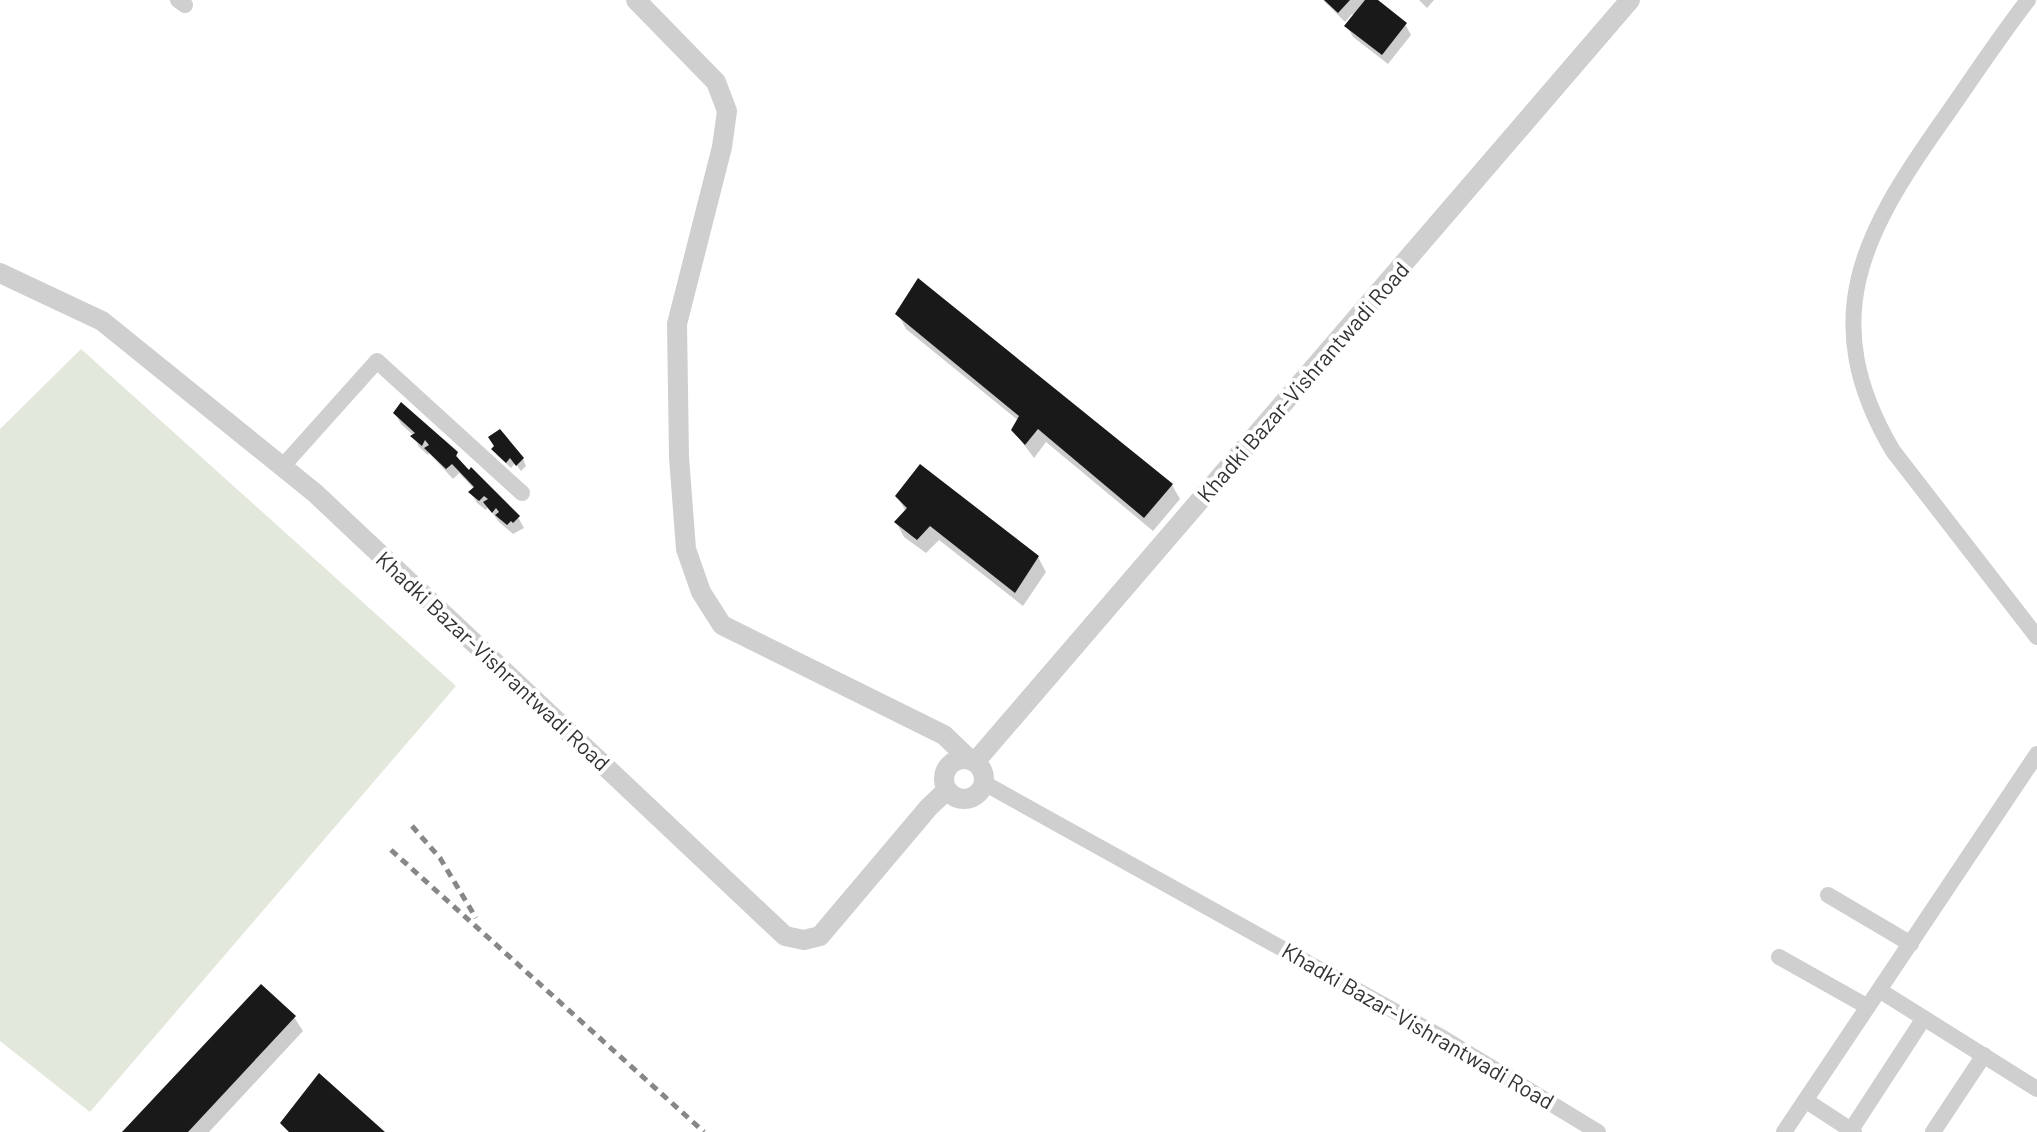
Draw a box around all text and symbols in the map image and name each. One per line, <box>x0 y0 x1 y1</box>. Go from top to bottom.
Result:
street label: Khadki Bazar-Vishrantwadi Road <box>1191 256 1414 507</box>
street label: Khadki Bazar-Vishrantwadi Road <box>372 545 616 775</box>
street label: Khadki Bazar-Vishrantwadi Road <box>1278 936 1559 1114</box>

